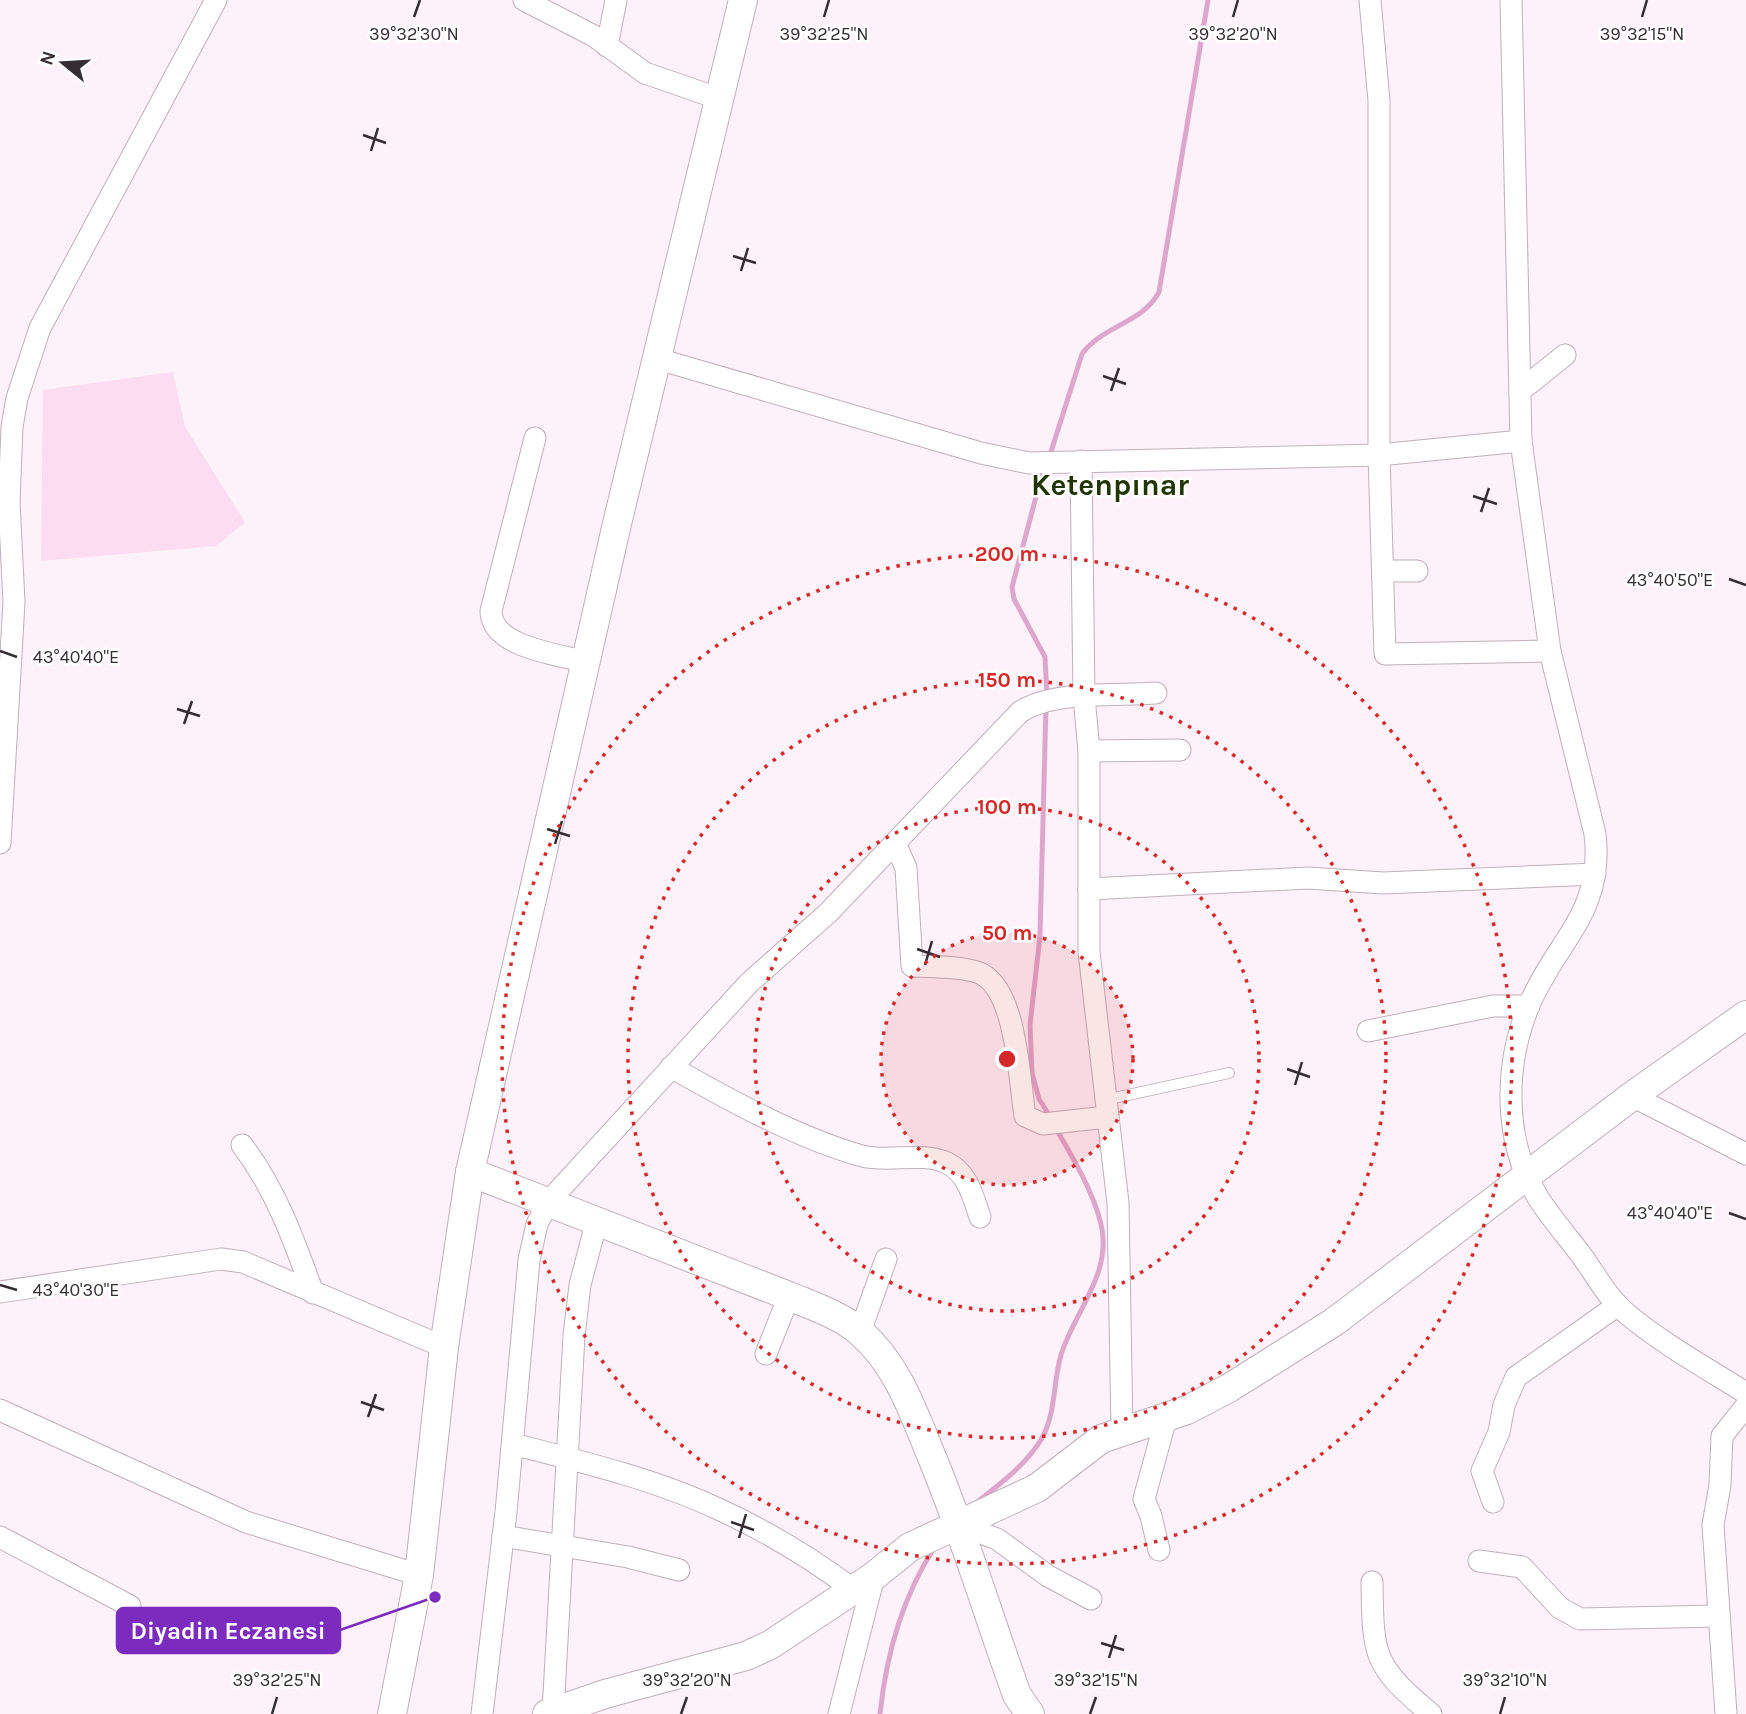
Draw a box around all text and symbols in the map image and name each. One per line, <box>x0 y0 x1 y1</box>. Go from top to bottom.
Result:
text: 39°32'30"N <box>369 23 459 45</box>
text: 39°32'25"N <box>779 23 869 45</box>
text: 39°32'20"N <box>1188 23 1278 45</box>
text: 39°32'15"N <box>1600 23 1684 45</box>
north arrow <box>28 28 98 98</box>
text: N <box>35 48 60 68</box>
district label: Ketenpınar <box>1031 467 1189 503</box>
text: 200 m <box>975 542 1039 566</box>
text: 43°40'50"E <box>1627 569 1713 591</box>
text: 43°40'40"E <box>33 646 119 668</box>
text: 150 m <box>978 668 1036 692</box>
text: 100 m <box>977 795 1037 819</box>
text: 50 m <box>982 921 1032 945</box>
centre of rings <box>995 1047 1019 1071</box>
text: 43°40'40"E <box>1627 1202 1713 1224</box>
text: 43°40'30"E <box>33 1279 119 1301</box>
callout: Diyadin Eczanesi <box>117 1608 340 1653</box>
text: Diyadin Eczanesi <box>130 1617 326 1645</box>
text: 39°32'25"N <box>232 1669 322 1691</box>
text: 39°32'20"N <box>642 1669 732 1691</box>
text: 39°32'15"N <box>1054 1669 1138 1691</box>
text: 39°32'10"N <box>1462 1669 1548 1691</box>

